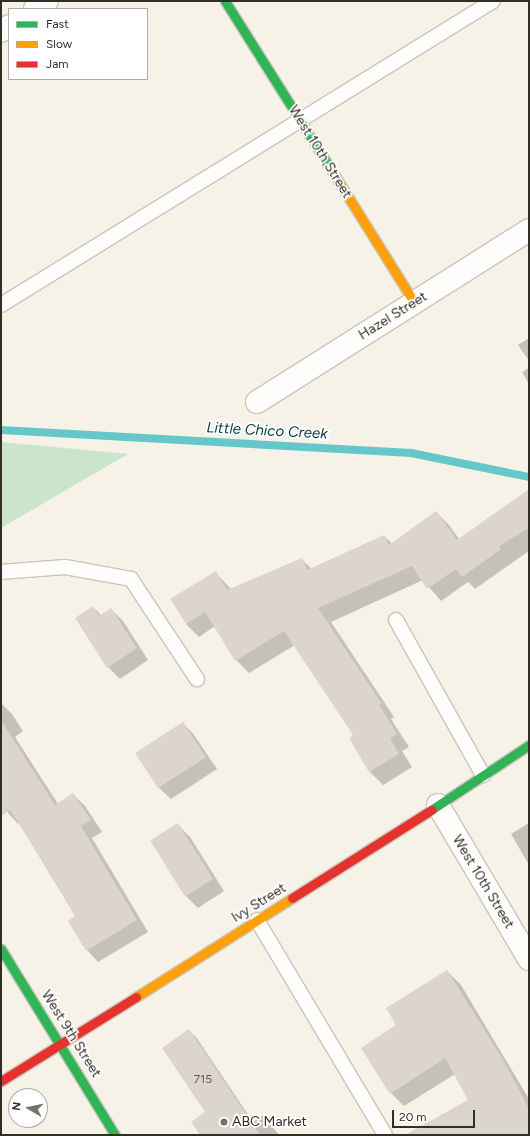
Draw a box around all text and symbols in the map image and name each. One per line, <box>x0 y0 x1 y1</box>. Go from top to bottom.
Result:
legend <box>8 8 148 80</box>
text: Fast <box>46 17 69 31</box>
text: Slow <box>46 37 72 51</box>
text: Jam <box>46 57 69 71</box>
street label: West 10th Street <box>285 102 355 202</box>
street label: Hazel Street <box>356 288 430 344</box>
water label: Little Chico Creek <box>206 419 328 443</box>
street label: West 10th Street <box>448 832 518 932</box>
street label: Ivy Street <box>229 880 289 926</box>
street label: West 9th Street <box>38 987 104 1081</box>
house number: 715 <box>194 1073 212 1087</box>
north arrow <box>8 1088 48 1128</box>
text: N <box>10 1101 24 1111</box>
scale bar <box>394 1102 477 1128</box>
text: 20 m <box>399 1110 427 1124</box>
place label: ABC Market <box>232 1114 307 1130</box>
marker: ABC Market <box>219 1117 229 1127</box>

